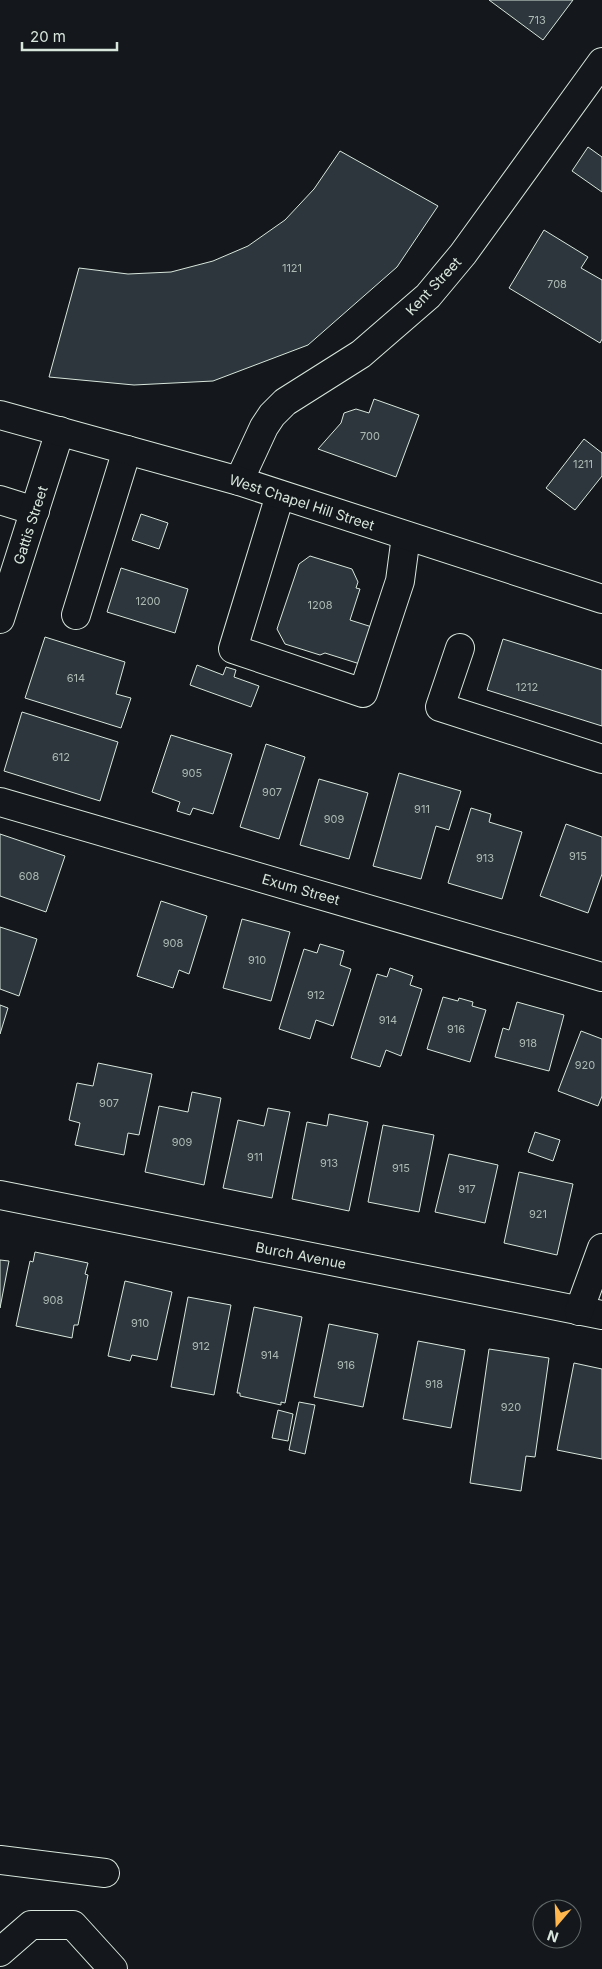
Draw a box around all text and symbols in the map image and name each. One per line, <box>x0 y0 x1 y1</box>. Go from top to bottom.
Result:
house number: 713 <box>528 13 546 27</box>
scale bar <box>22 20 118 52</box>
text: 20 m <box>30 27 66 46</box>
street label: Kent Street <box>402 253 464 319</box>
house number: 1121 <box>282 261 302 275</box>
house number: 708 <box>547 277 567 291</box>
house number: 700 <box>360 429 380 443</box>
house number: 1211 <box>573 457 593 471</box>
street label: West Chapel Hill Street <box>227 470 377 534</box>
street label: Gattis Street <box>9 483 51 566</box>
house number: 1200 <box>135 594 161 608</box>
house number: 1208 <box>308 598 333 612</box>
house number: 614 <box>67 671 85 685</box>
house number: 1212 <box>516 680 538 694</box>
house number: 612 <box>52 750 70 764</box>
house number: 905 <box>182 766 203 780</box>
house number: 907 <box>262 785 282 799</box>
house number: 911 <box>414 802 430 816</box>
house number: 909 <box>324 812 344 826</box>
house number: 915 <box>569 849 587 863</box>
house number: 913 <box>476 851 494 865</box>
house number: 608 <box>19 869 39 883</box>
street label: Exum Street <box>260 870 342 908</box>
house number: 908 <box>163 936 183 950</box>
house number: 910 <box>248 953 266 967</box>
house number: 912 <box>307 988 325 1002</box>
house number: 914 <box>379 1013 397 1027</box>
house number: 916 <box>447 1022 465 1036</box>
house number: 918 <box>519 1036 537 1050</box>
house number: 920 <box>575 1058 595 1072</box>
house number: 907 <box>99 1096 119 1110</box>
house number: 909 <box>172 1135 192 1149</box>
house number: 911 <box>247 1150 263 1164</box>
house number: 913 <box>320 1156 338 1170</box>
house number: 915 <box>392 1161 410 1175</box>
house number: 917 <box>458 1182 476 1196</box>
house number: 921 <box>529 1207 547 1221</box>
street label: Burch Avenue <box>254 1238 348 1272</box>
house number: 908 <box>43 1293 63 1307</box>
house number: 910 <box>131 1316 149 1330</box>
house number: 912 <box>192 1339 210 1353</box>
house number: 914 <box>261 1348 279 1362</box>
house number: 916 <box>337 1358 355 1372</box>
house number: 918 <box>425 1377 443 1391</box>
house number: 920 <box>501 1400 521 1414</box>
north arrow <box>532 1899 582 1949</box>
text: N <box>545 1927 560 1947</box>

